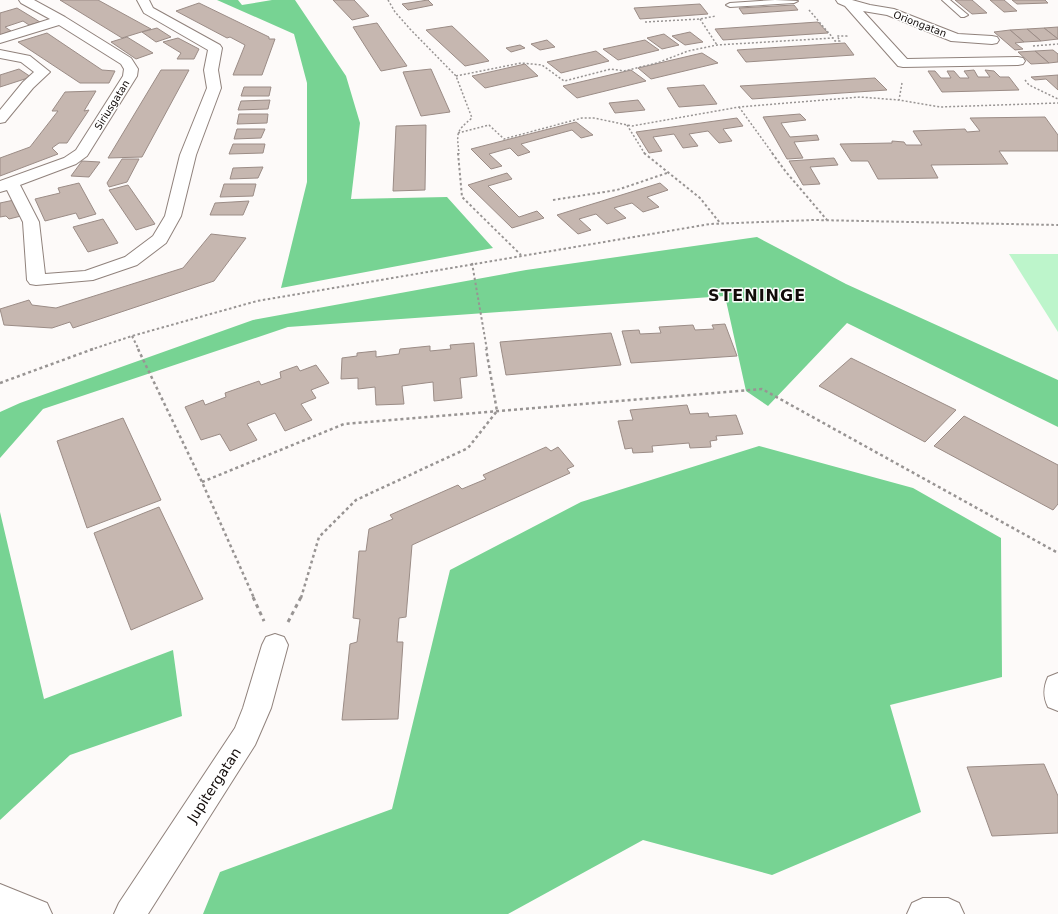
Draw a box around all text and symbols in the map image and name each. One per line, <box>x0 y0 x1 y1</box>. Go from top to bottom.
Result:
street label: Oriongatan <box>892 9 948 39</box>
street label: Siriusgatan <box>92 78 132 132</box>
district label: STENINGE <box>708 286 806 305</box>
street label: Jupitergatan <box>183 745 244 826</box>

